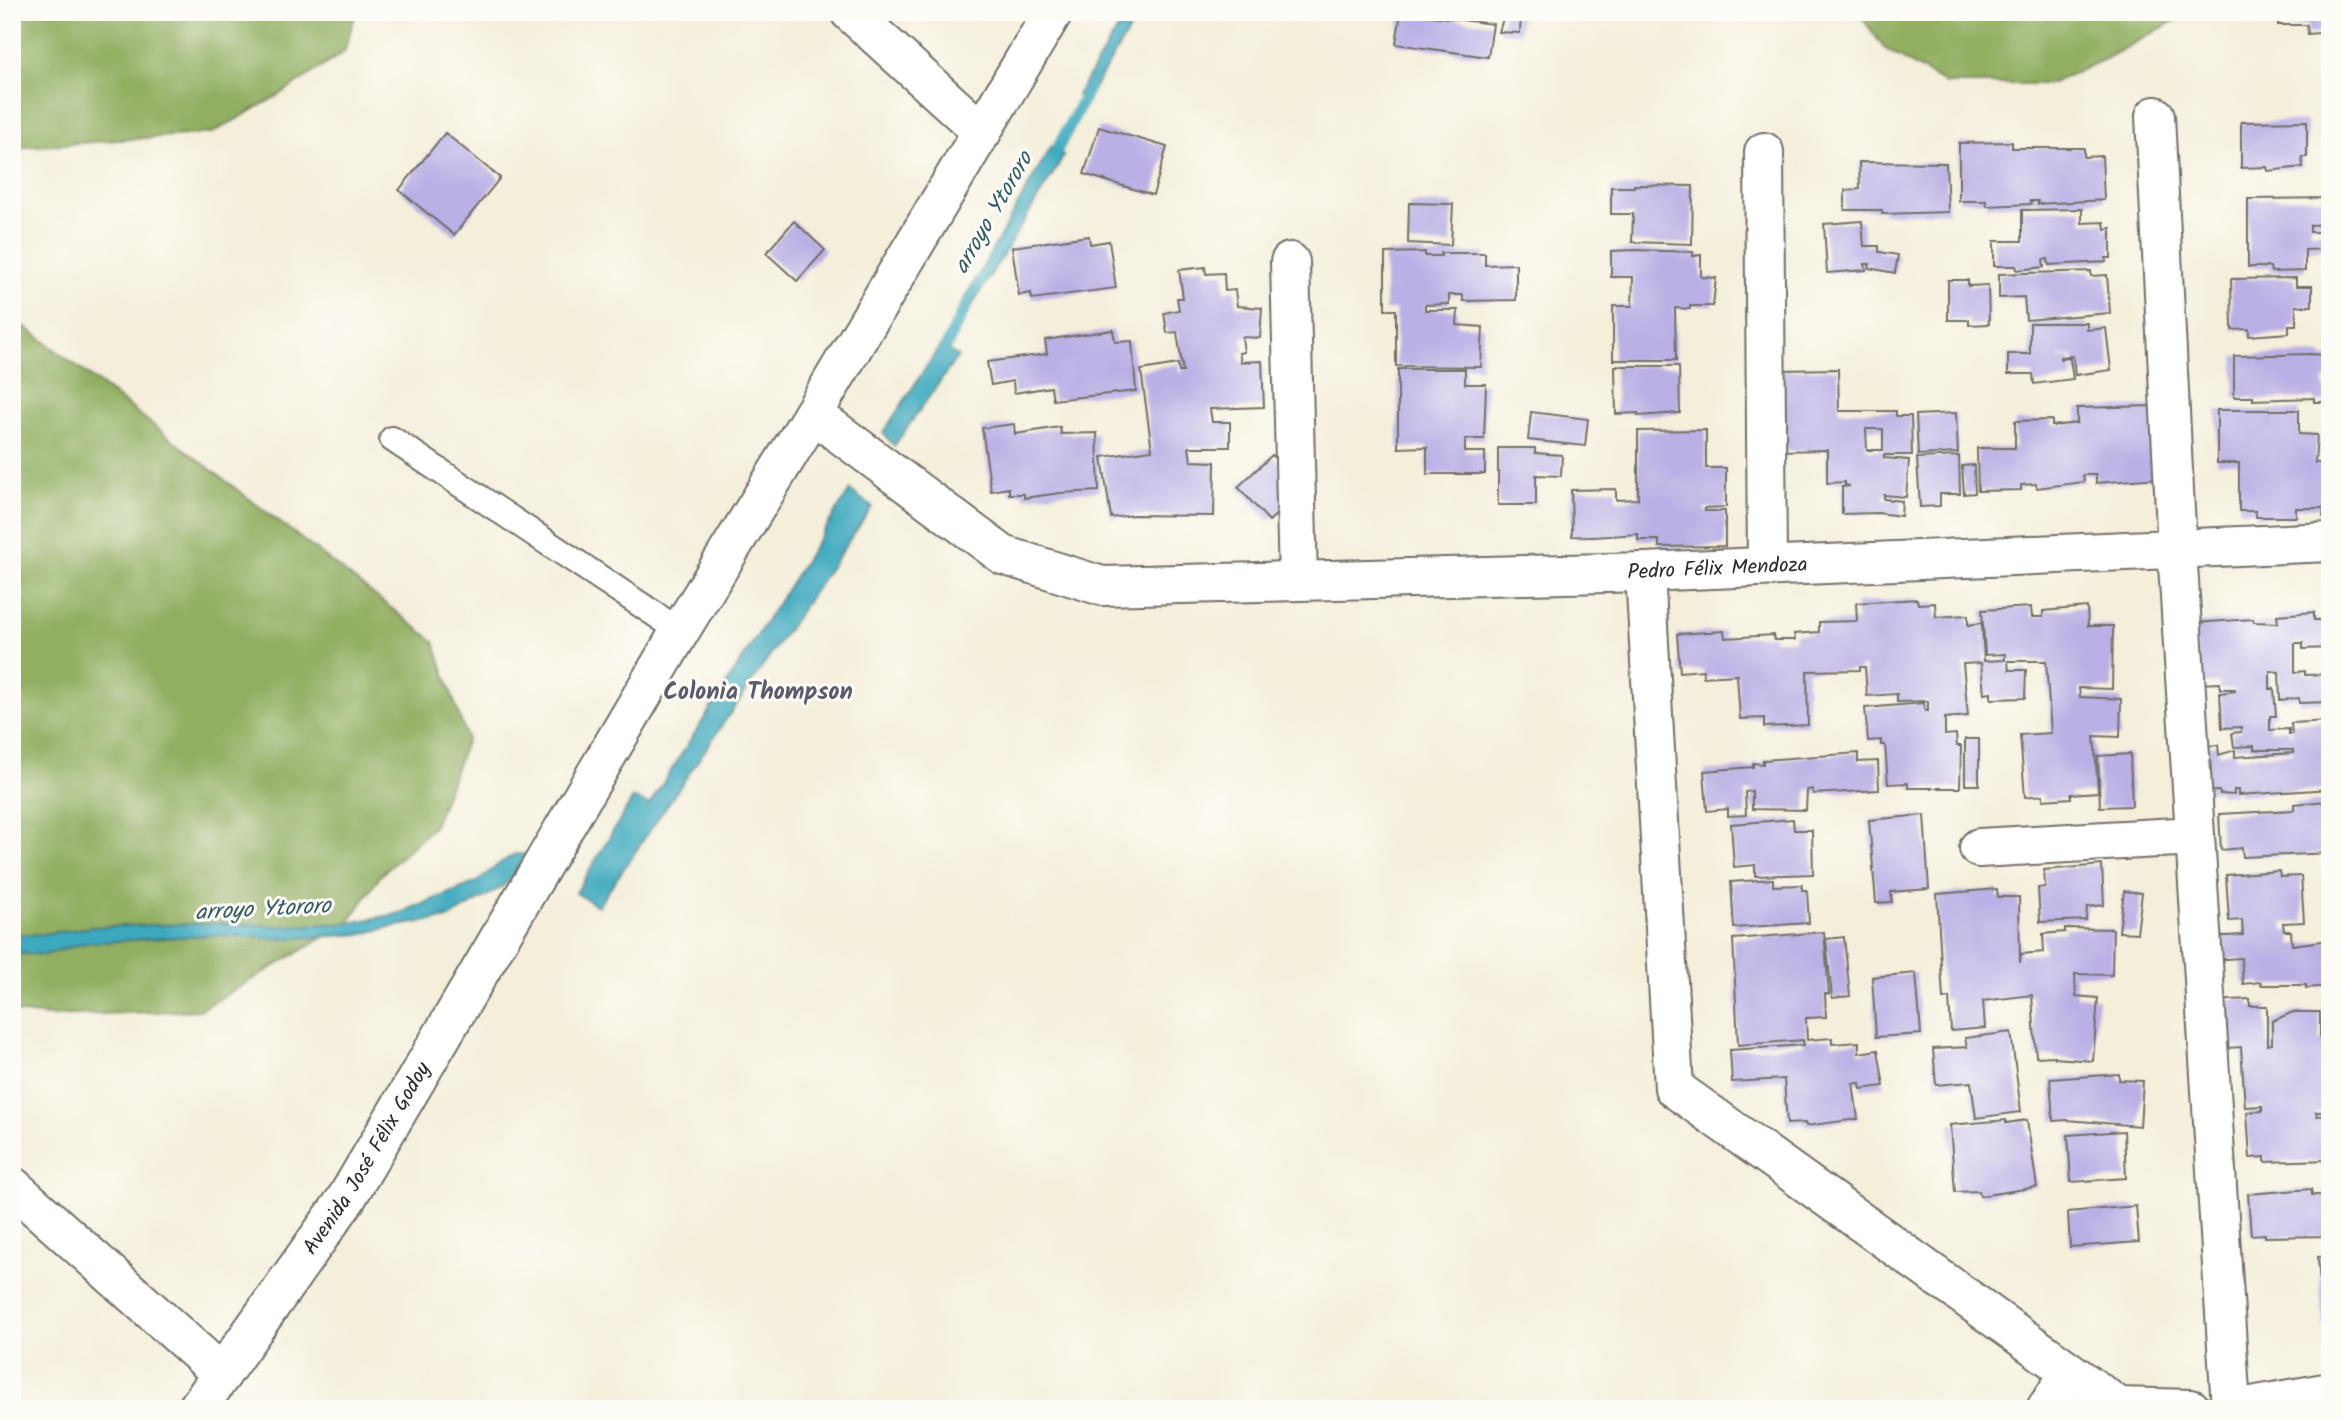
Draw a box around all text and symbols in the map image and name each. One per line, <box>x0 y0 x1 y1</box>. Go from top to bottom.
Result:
water label: arroyo Ytororo <box>945 144 1044 281</box>
street label: Pedro Félix Mendoza <box>1627 548 1808 589</box>
district label: Colonia Thompson <box>663 673 853 712</box>
water label: arroyo Ytororo <box>194 888 333 932</box>
street label: Avenida José Félix Godoy <box>295 1056 440 1262</box>

